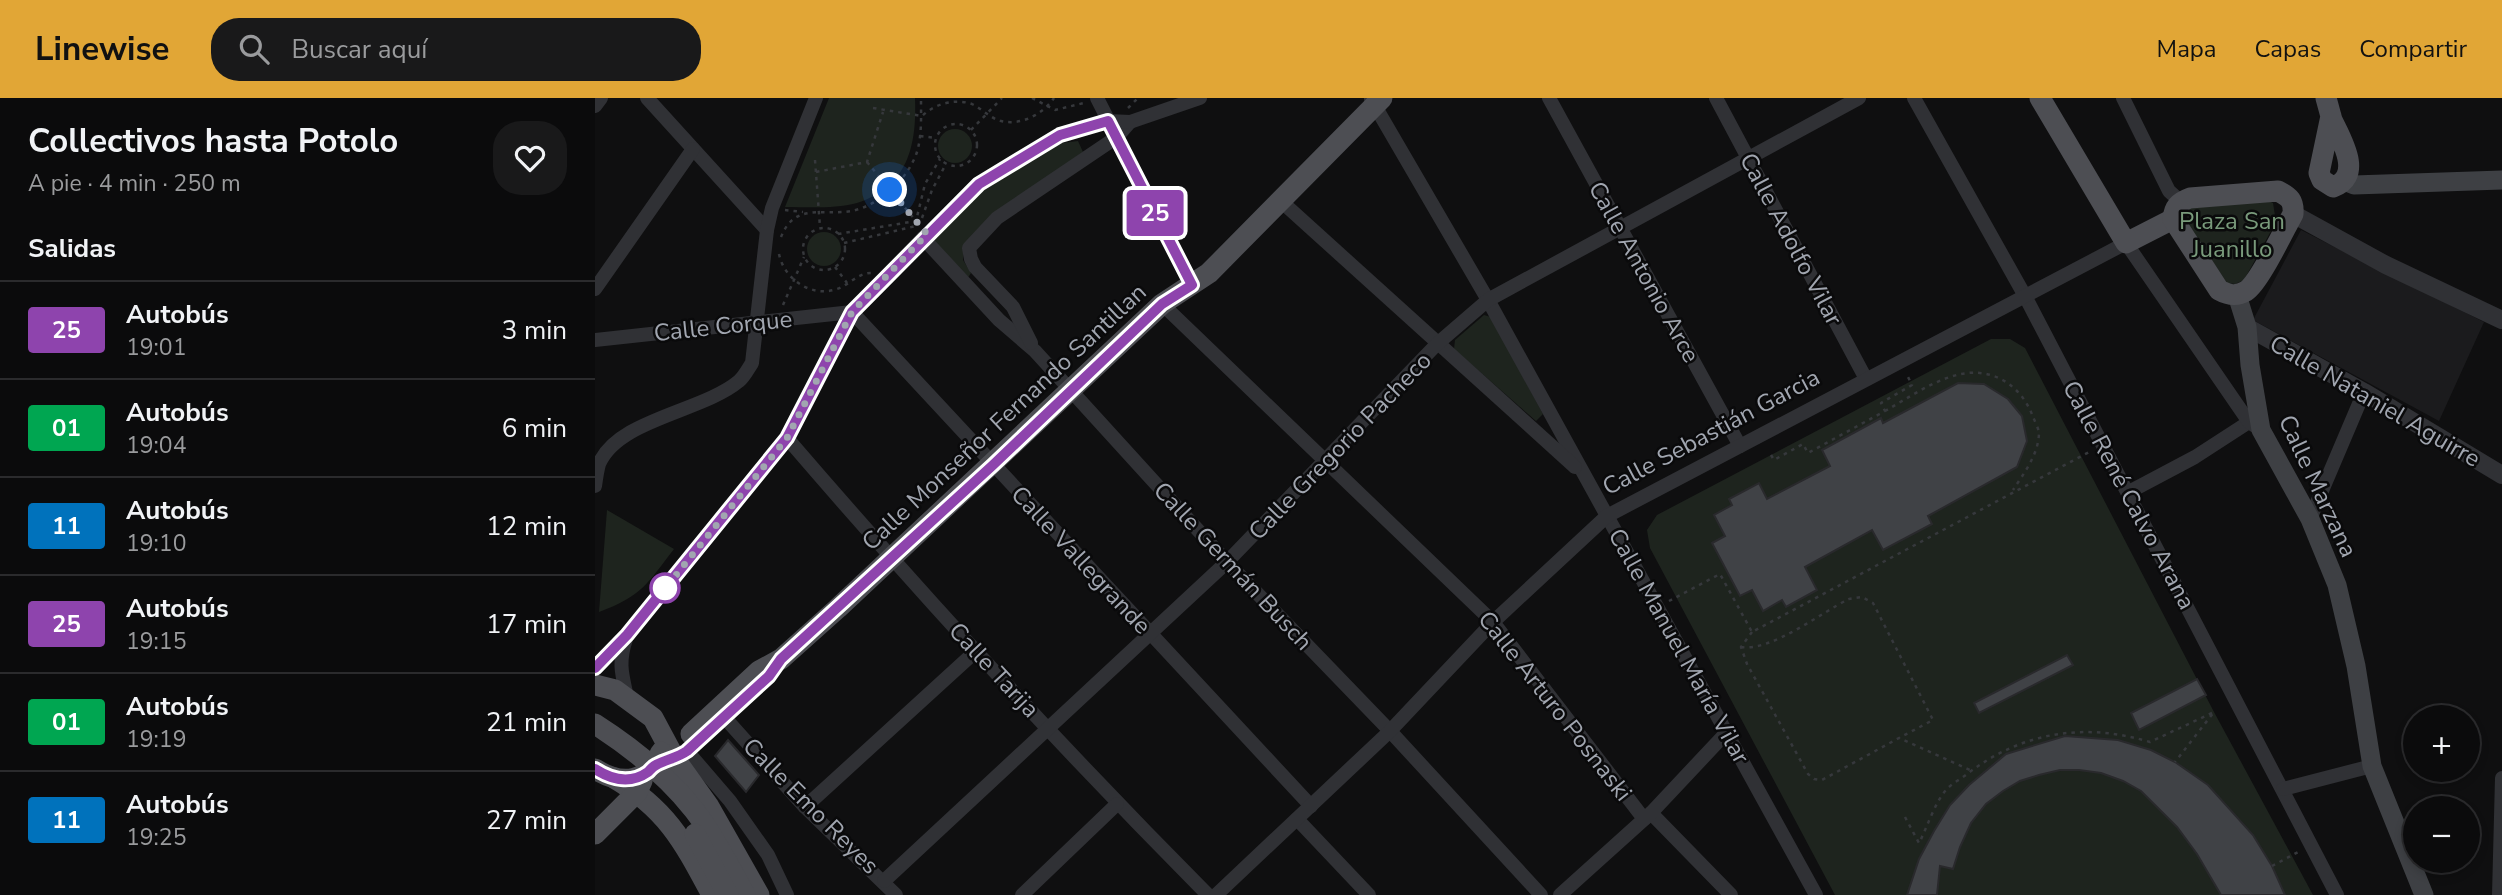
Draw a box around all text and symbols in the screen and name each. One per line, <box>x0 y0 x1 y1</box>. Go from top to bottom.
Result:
search box <box>211 18 701 81</box>
text: Linewise <box>35 27 169 72</box>
icon: search <box>235 30 273 68</box>
text: Buscar aquí <box>291 32 427 67</box>
text: Mapa <box>2157 33 2217 65</box>
text: Capas <box>2255 33 2321 65</box>
text: Compartir <box>2359 33 2467 65</box>
text: Collectivos hasta Potolo <box>28 119 398 164</box>
button: heart <box>493 121 567 195</box>
street label: Calle Adolfo Vilar <box>1732 147 1850 331</box>
text: A pie · 4 min · 250 m <box>28 168 241 199</box>
your location <box>872 172 907 207</box>
street label: Calle Antonio Arce <box>1581 176 1707 368</box>
line badge: 25 <box>1123 190 1187 236</box>
text: 25 <box>1141 197 1169 229</box>
park label: Plaza San Juanillo <box>2179 205 2285 265</box>
text: Salidas <box>28 231 116 266</box>
street label: Calle Monseñor Fernando Santillan <box>855 276 1153 558</box>
text: Autobús <box>126 297 229 332</box>
street label: Calle Corque <box>652 303 794 349</box>
text: 3 min <box>502 313 567 348</box>
text: 25 <box>52 314 81 346</box>
street label: Calle Nataniel Aguirre <box>2264 327 2486 475</box>
text: 19:01 <box>126 332 186 363</box>
street label: Calle Gregorio Pacheco <box>1242 345 1438 547</box>
street label: Calle Sebastián Garcia <box>1597 361 1825 503</box>
street label: Calle René Calvo Arana <box>2055 375 2203 615</box>
text: Autobús <box>126 395 229 430</box>
street label: Calle Marzana <box>2271 410 2365 562</box>
text: 6 min <box>502 411 567 446</box>
text: 01 <box>52 412 81 444</box>
text: 19:04 <box>126 430 186 461</box>
street label: Calle Germán Busch <box>1147 475 1319 657</box>
street label: Calle Vallegrande <box>1004 479 1158 641</box>
text: Autobús <box>126 493 229 528</box>
text: 12 min <box>486 509 567 544</box>
text: 11 <box>52 510 81 542</box>
street label: Calle Manuel María Vilar <box>1601 522 1757 770</box>
text: 19:10 <box>126 528 186 559</box>
unlabelled marker <box>650 573 680 603</box>
text: Autobús <box>126 591 229 626</box>
street label: Calle Arturo Posnaski <box>1471 604 1639 808</box>
text: 17 min <box>486 607 567 642</box>
text: 25 <box>52 608 81 640</box>
street label: Calle Tarija <box>942 615 1046 725</box>
text: 19:15 <box>126 626 186 657</box>
text: Autobús <box>126 689 229 724</box>
text: 21 min <box>486 705 567 740</box>
map controls <box>2403 705 2480 873</box>
button: + <box>2403 705 2480 782</box>
text: 01 <box>52 706 81 738</box>
text: 19:19 <box>126 724 186 755</box>
street label: Calle Emo Reyes <box>736 731 886 881</box>
text: Autobús <box>126 787 229 822</box>
button: − <box>2403 796 2480 873</box>
text: 27 min <box>486 803 567 838</box>
text: 11 <box>52 804 81 836</box>
text: 19:25 <box>126 822 186 853</box>

